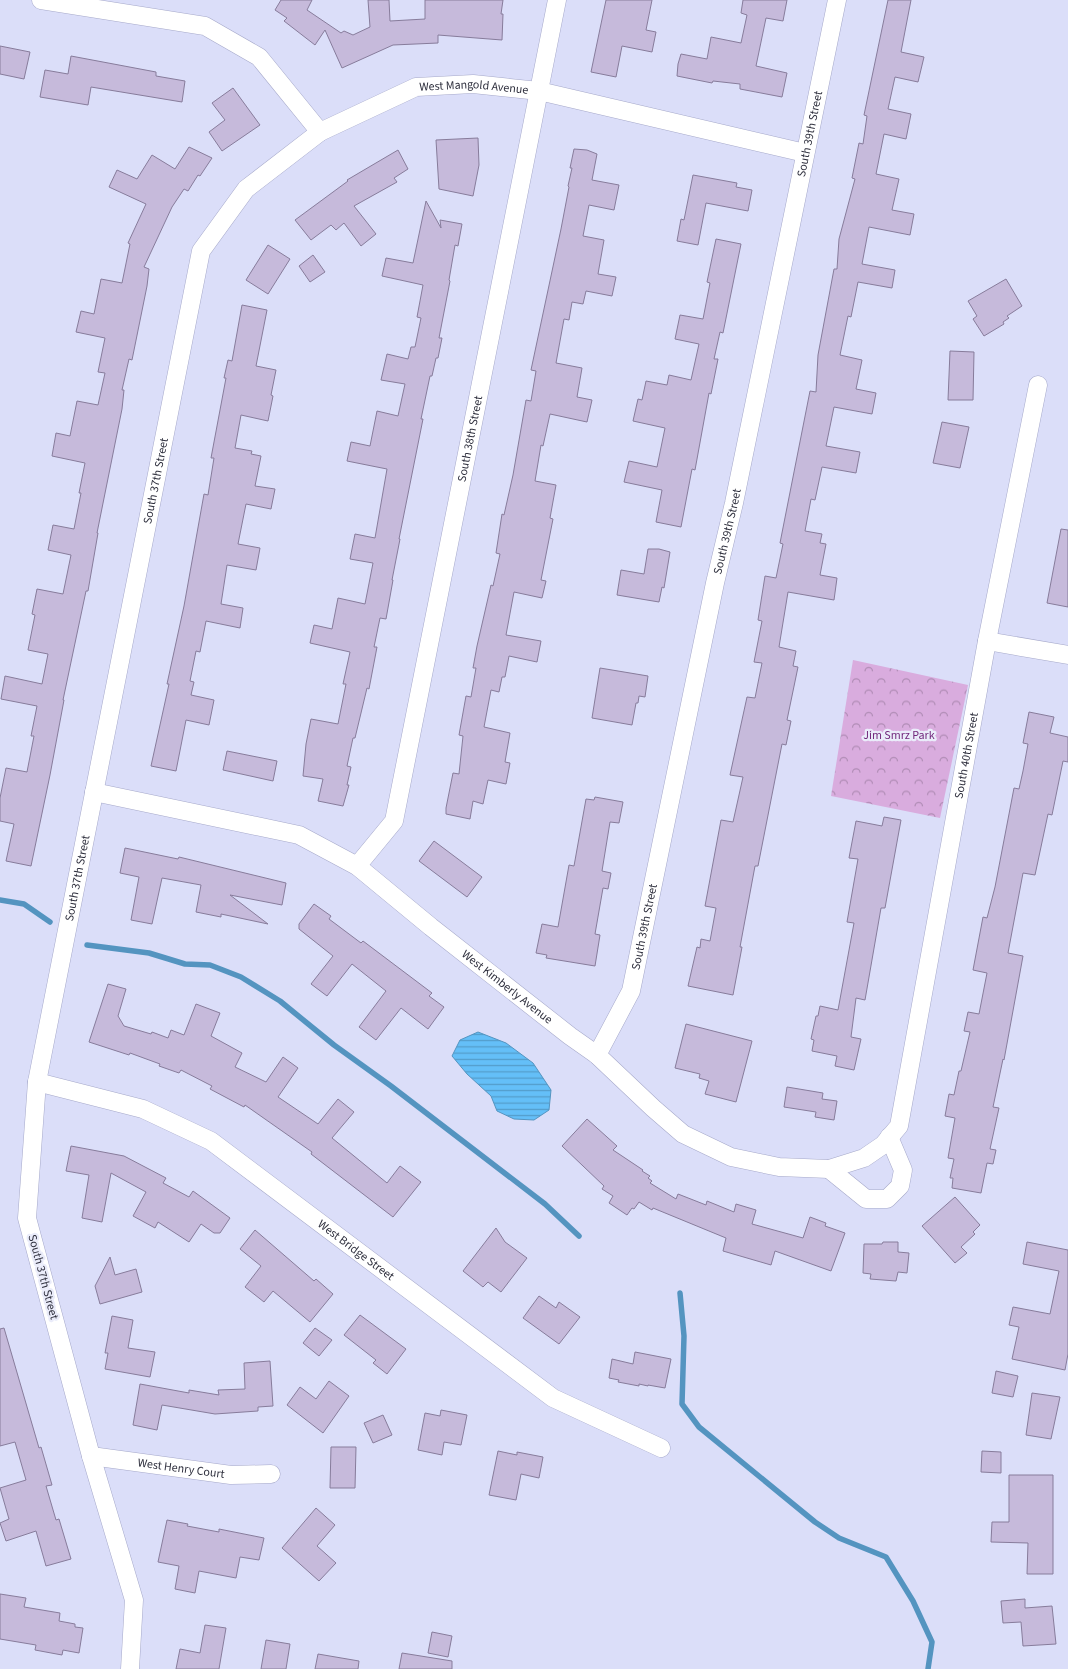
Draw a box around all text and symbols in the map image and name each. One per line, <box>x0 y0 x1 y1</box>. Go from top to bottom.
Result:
street label: West Mangold Avenue <box>419 76 529 98</box>
street label: South 39th Street <box>792 89 827 178</box>
street label: South 38th Street <box>453 394 487 483</box>
street label: South 37th Street <box>139 436 172 525</box>
street label: South 39th Street <box>709 487 745 576</box>
street label: South 40th Street <box>950 711 982 800</box>
park label: Jim Smrz Park <box>863 727 935 744</box>
street label: South 37th Street <box>60 834 94 923</box>
street label: South 39th Street <box>627 882 661 971</box>
street label: West Kimberly Avenue <box>458 946 556 1028</box>
street label: West Bridge Street <box>314 1216 398 1284</box>
street label: South 37th Street <box>23 1233 63 1321</box>
street label: West Henry Court <box>137 1454 226 1483</box>

